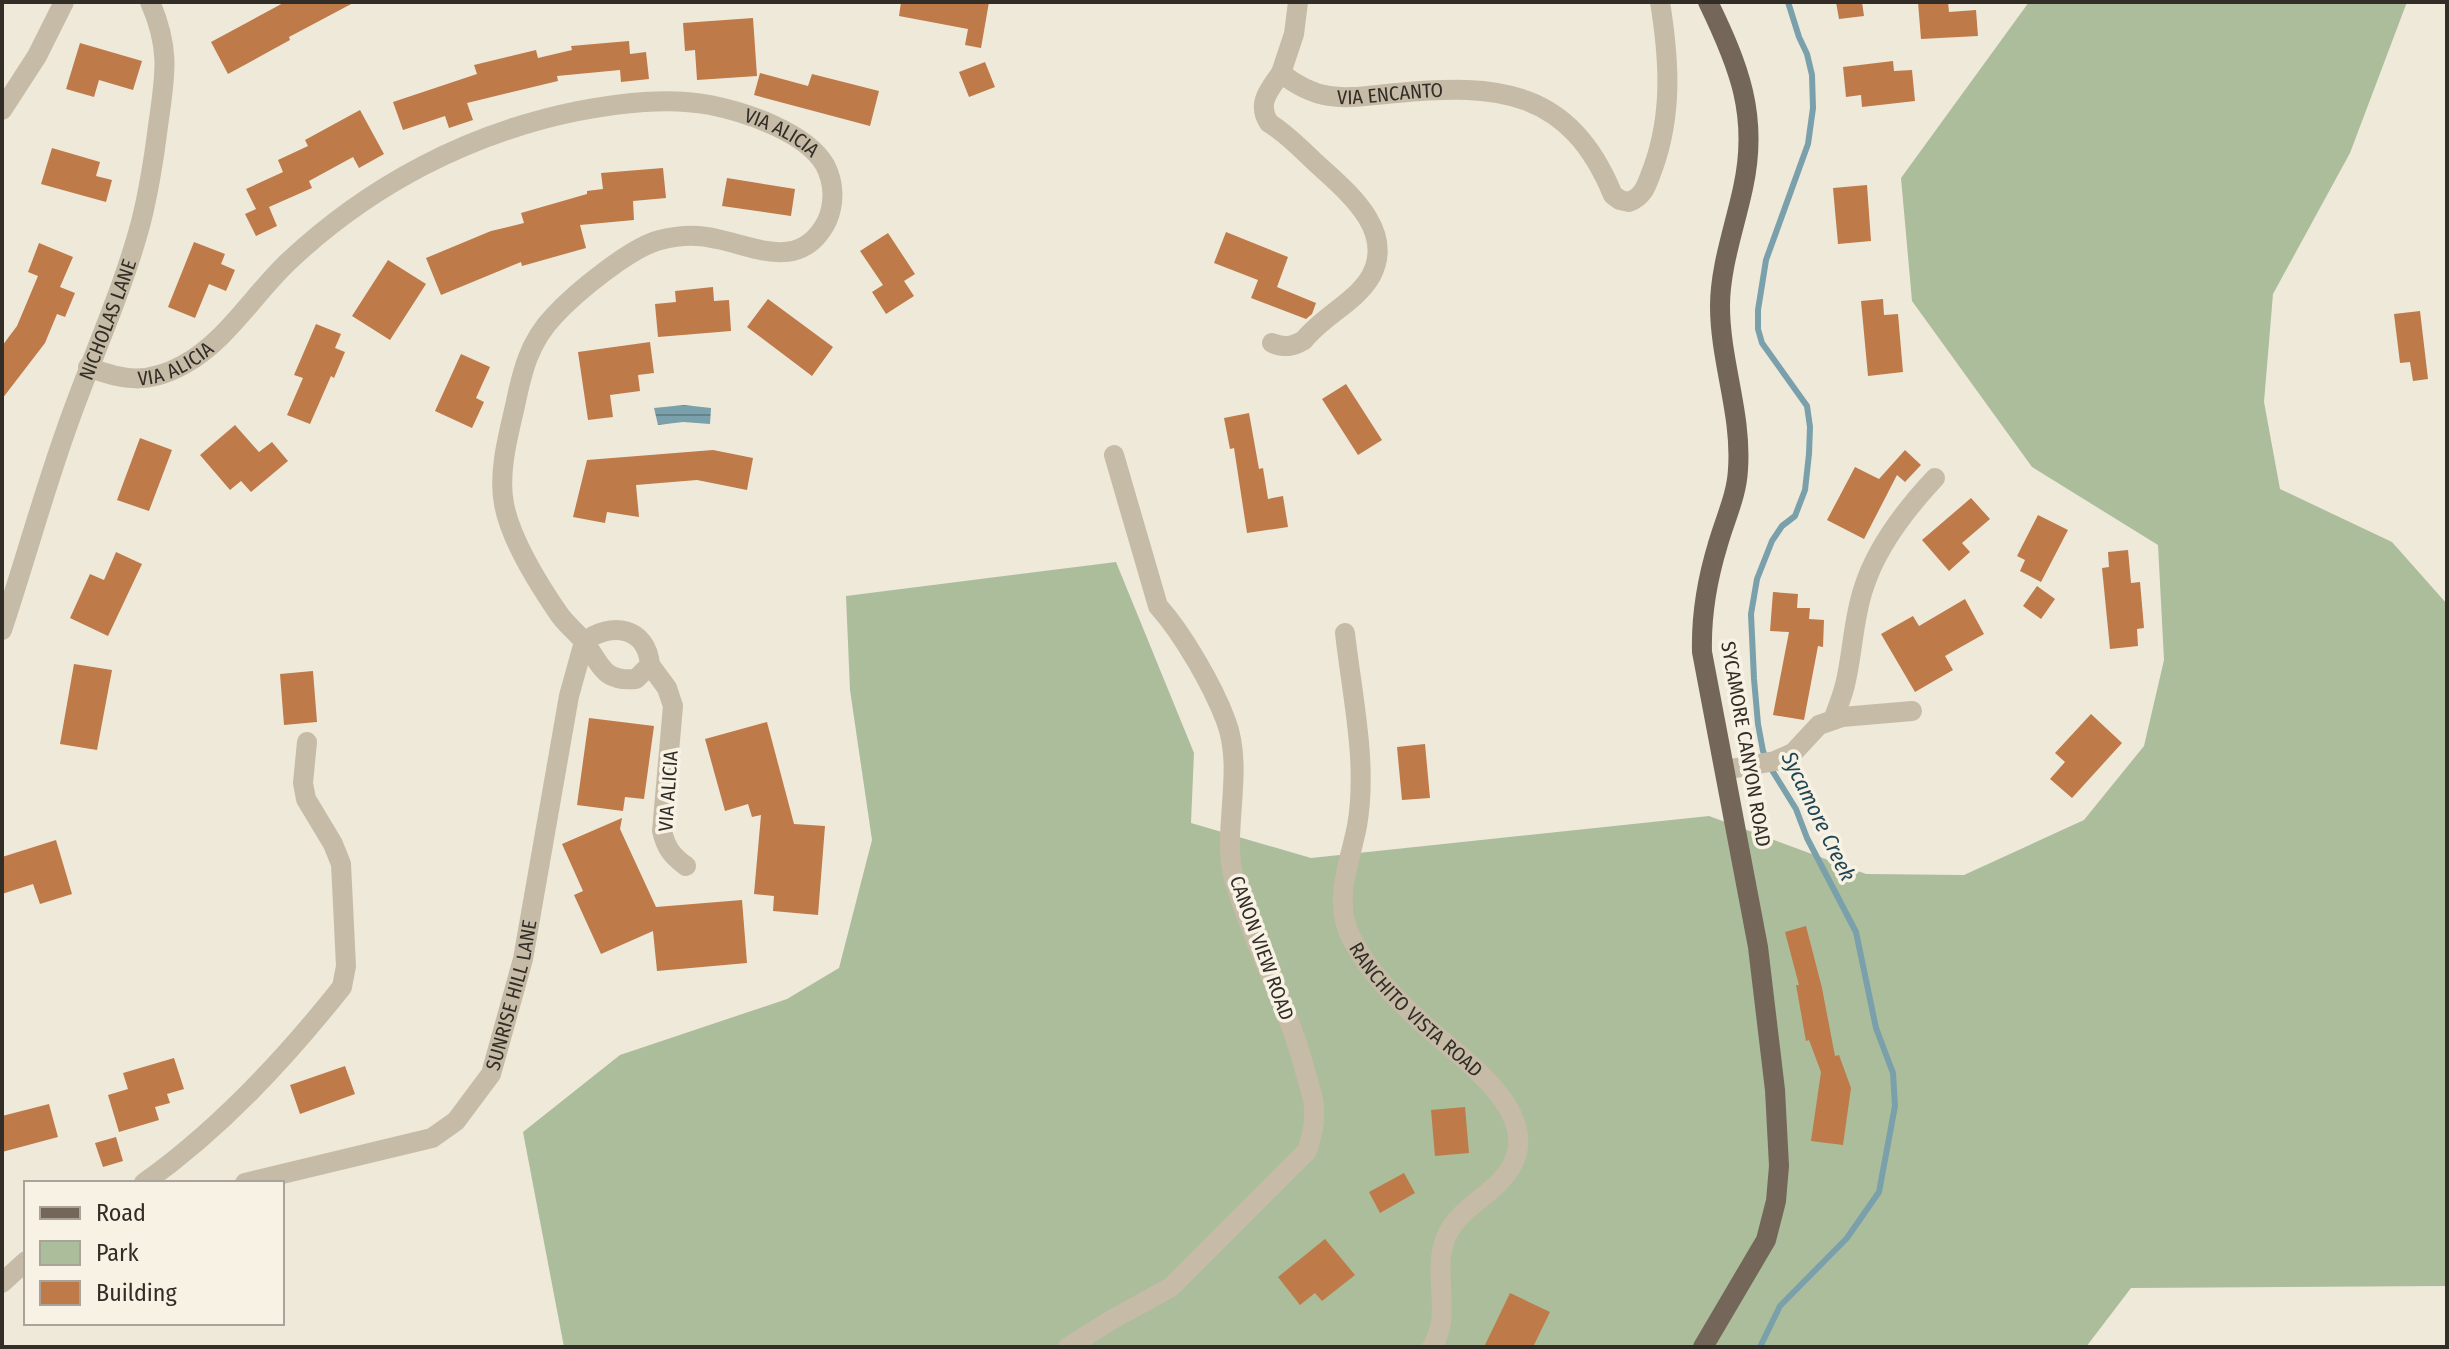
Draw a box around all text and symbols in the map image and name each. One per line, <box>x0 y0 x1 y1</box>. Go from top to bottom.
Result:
street label: VIA ENCANTO <box>1337 78 1443 109</box>
street label: VIA ALICIA <box>741 103 825 162</box>
street label: NICHOLAS LANE <box>74 256 141 383</box>
street label: VIA ALICIA <box>137 336 219 390</box>
street label: SYCAMORE CANYON ROAD <box>1716 640 1776 848</box>
water label: Sycamore Creek <box>1775 746 1862 886</box>
street label: VIA ALICIA <box>653 749 683 832</box>
street label: CANON VIEW ROAD <box>1225 873 1299 1023</box>
street label: SUNRISE HILL LANE <box>481 918 542 1073</box>
street label: RANCHITO VISTA ROAD <box>1344 938 1488 1082</box>
legend <box>24 1181 284 1325</box>
text: Road <box>96 1199 146 1227</box>
text: Park <box>96 1239 139 1267</box>
text: Building <box>96 1279 178 1307</box>

